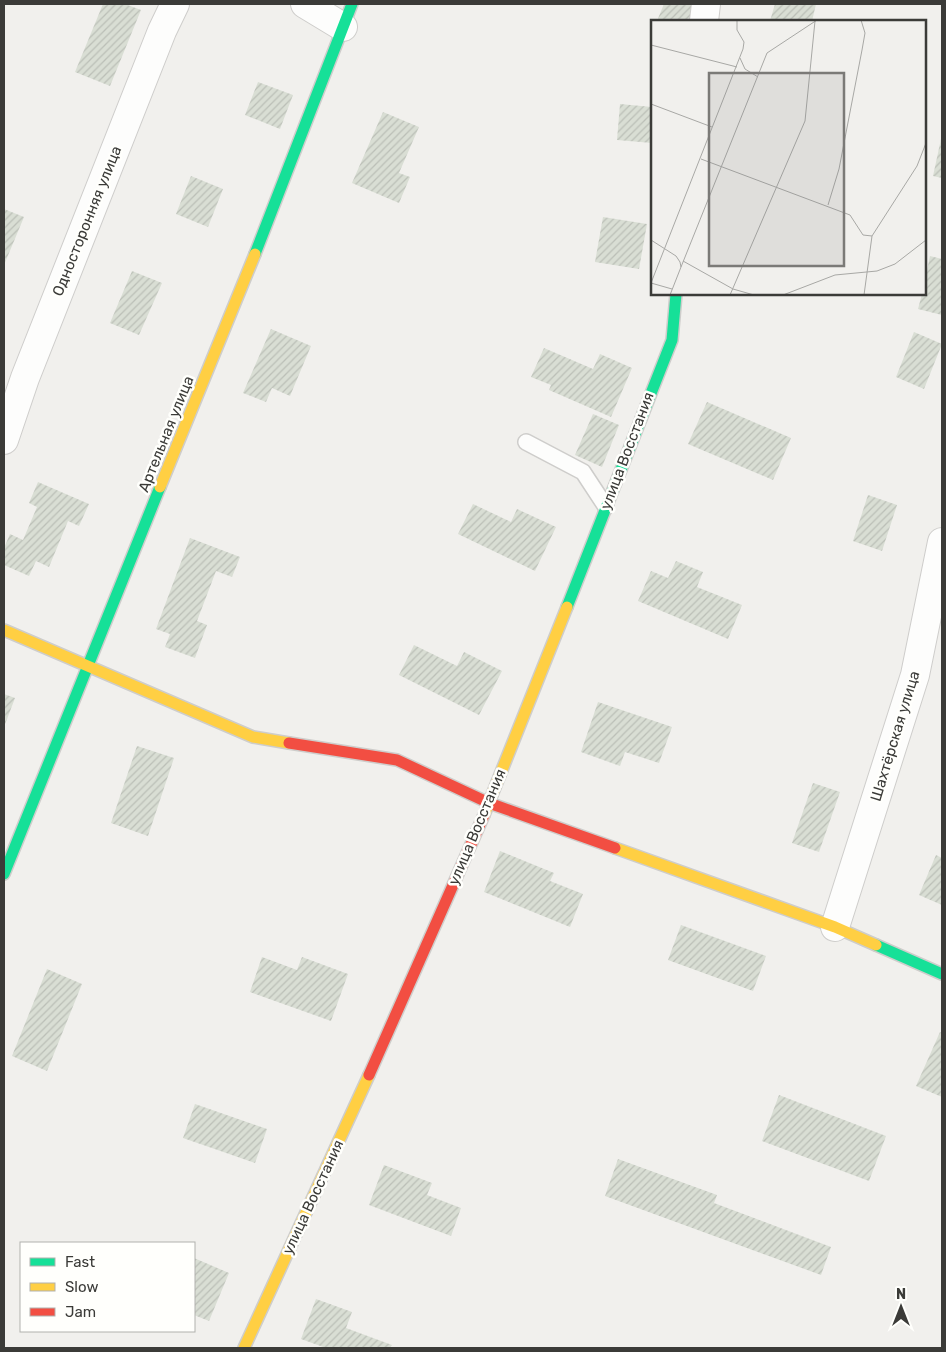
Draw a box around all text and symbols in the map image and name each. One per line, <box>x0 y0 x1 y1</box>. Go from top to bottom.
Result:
inset map <box>651 20 926 295</box>
street label: Односторонняя улица <box>49 143 125 299</box>
street label: Артельная улица <box>134 373 198 495</box>
street label: улица Восстания <box>596 390 658 512</box>
street label: Шахтёрская улица <box>867 669 923 803</box>
street label: улица Восстания <box>444 766 510 888</box>
street label: улица Восстания <box>279 1137 347 1257</box>
legend <box>20 1242 195 1332</box>
text: Fast <box>65 1253 95 1271</box>
text: Slow <box>65 1278 98 1296</box>
north arrow <box>876 1282 926 1332</box>
text: N <box>896 1286 906 1303</box>
text: Jam <box>65 1303 96 1321</box>

